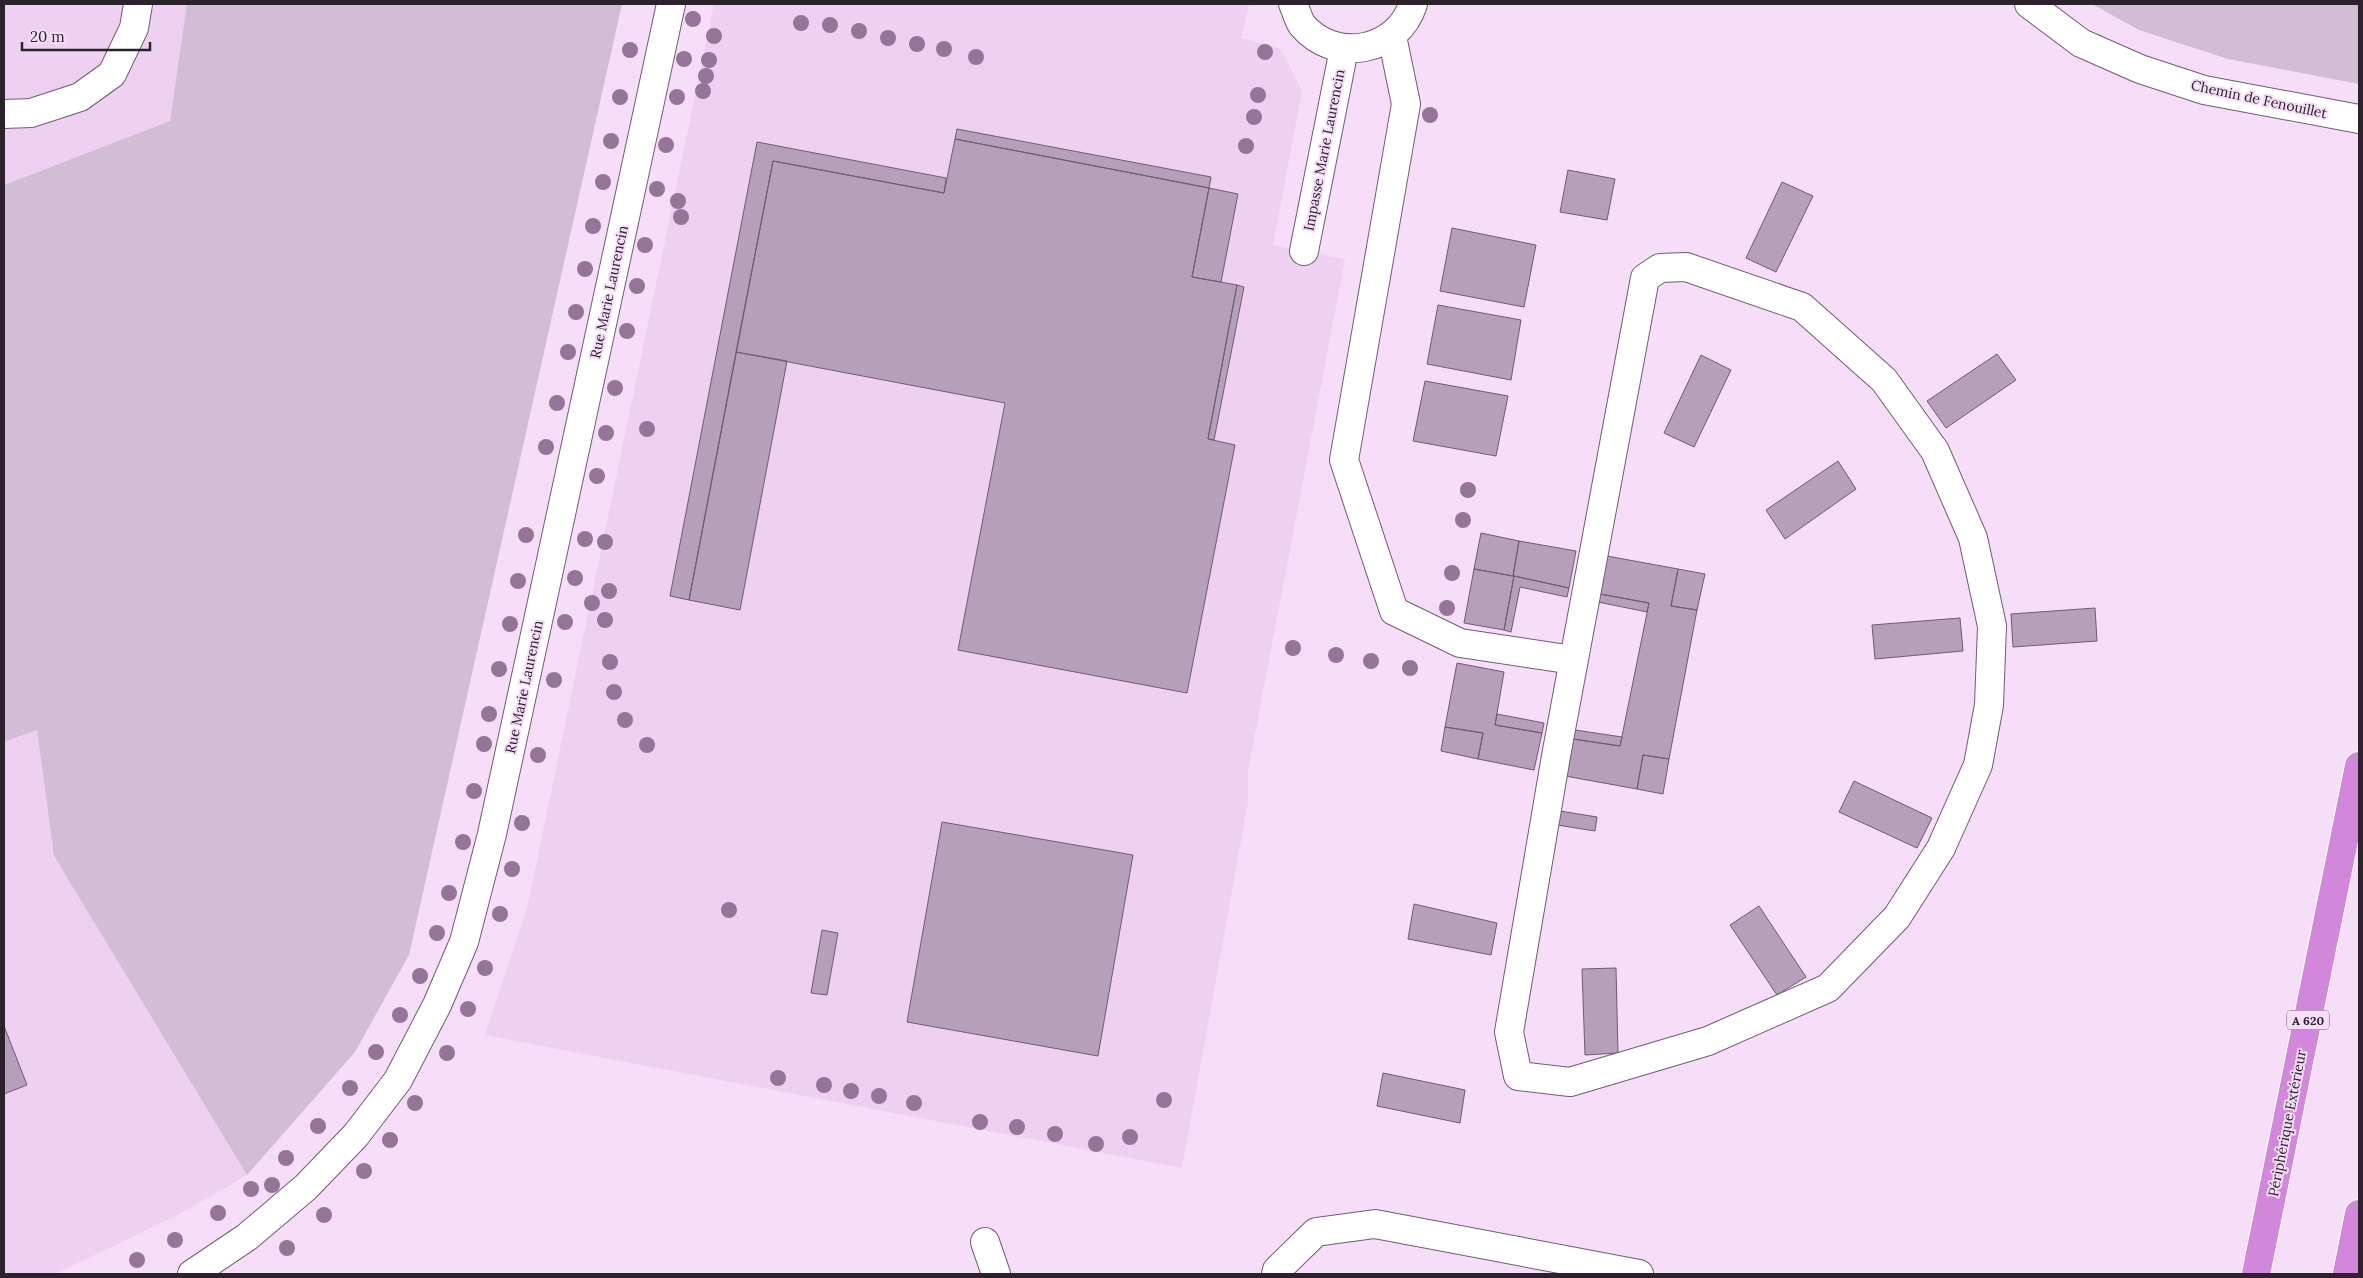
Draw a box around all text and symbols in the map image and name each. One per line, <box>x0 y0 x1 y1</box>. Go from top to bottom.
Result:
scale bar <box>22 20 150 52</box>
text: 20 m <box>30 27 65 46</box>
street label: Impasse Marie Laurencin <box>1300 67 1349 232</box>
street label: Chemin de Fenouillet <box>2189 76 2329 122</box>
street label: Rue Marie Laurencin <box>586 223 632 360</box>
street label: Rue Marie Laurencin <box>501 618 547 755</box>
road number: A 620 <box>2287 1010 2329 1030</box>
street label: Périphérique Extérieur <box>2264 1048 2310 1198</box>

